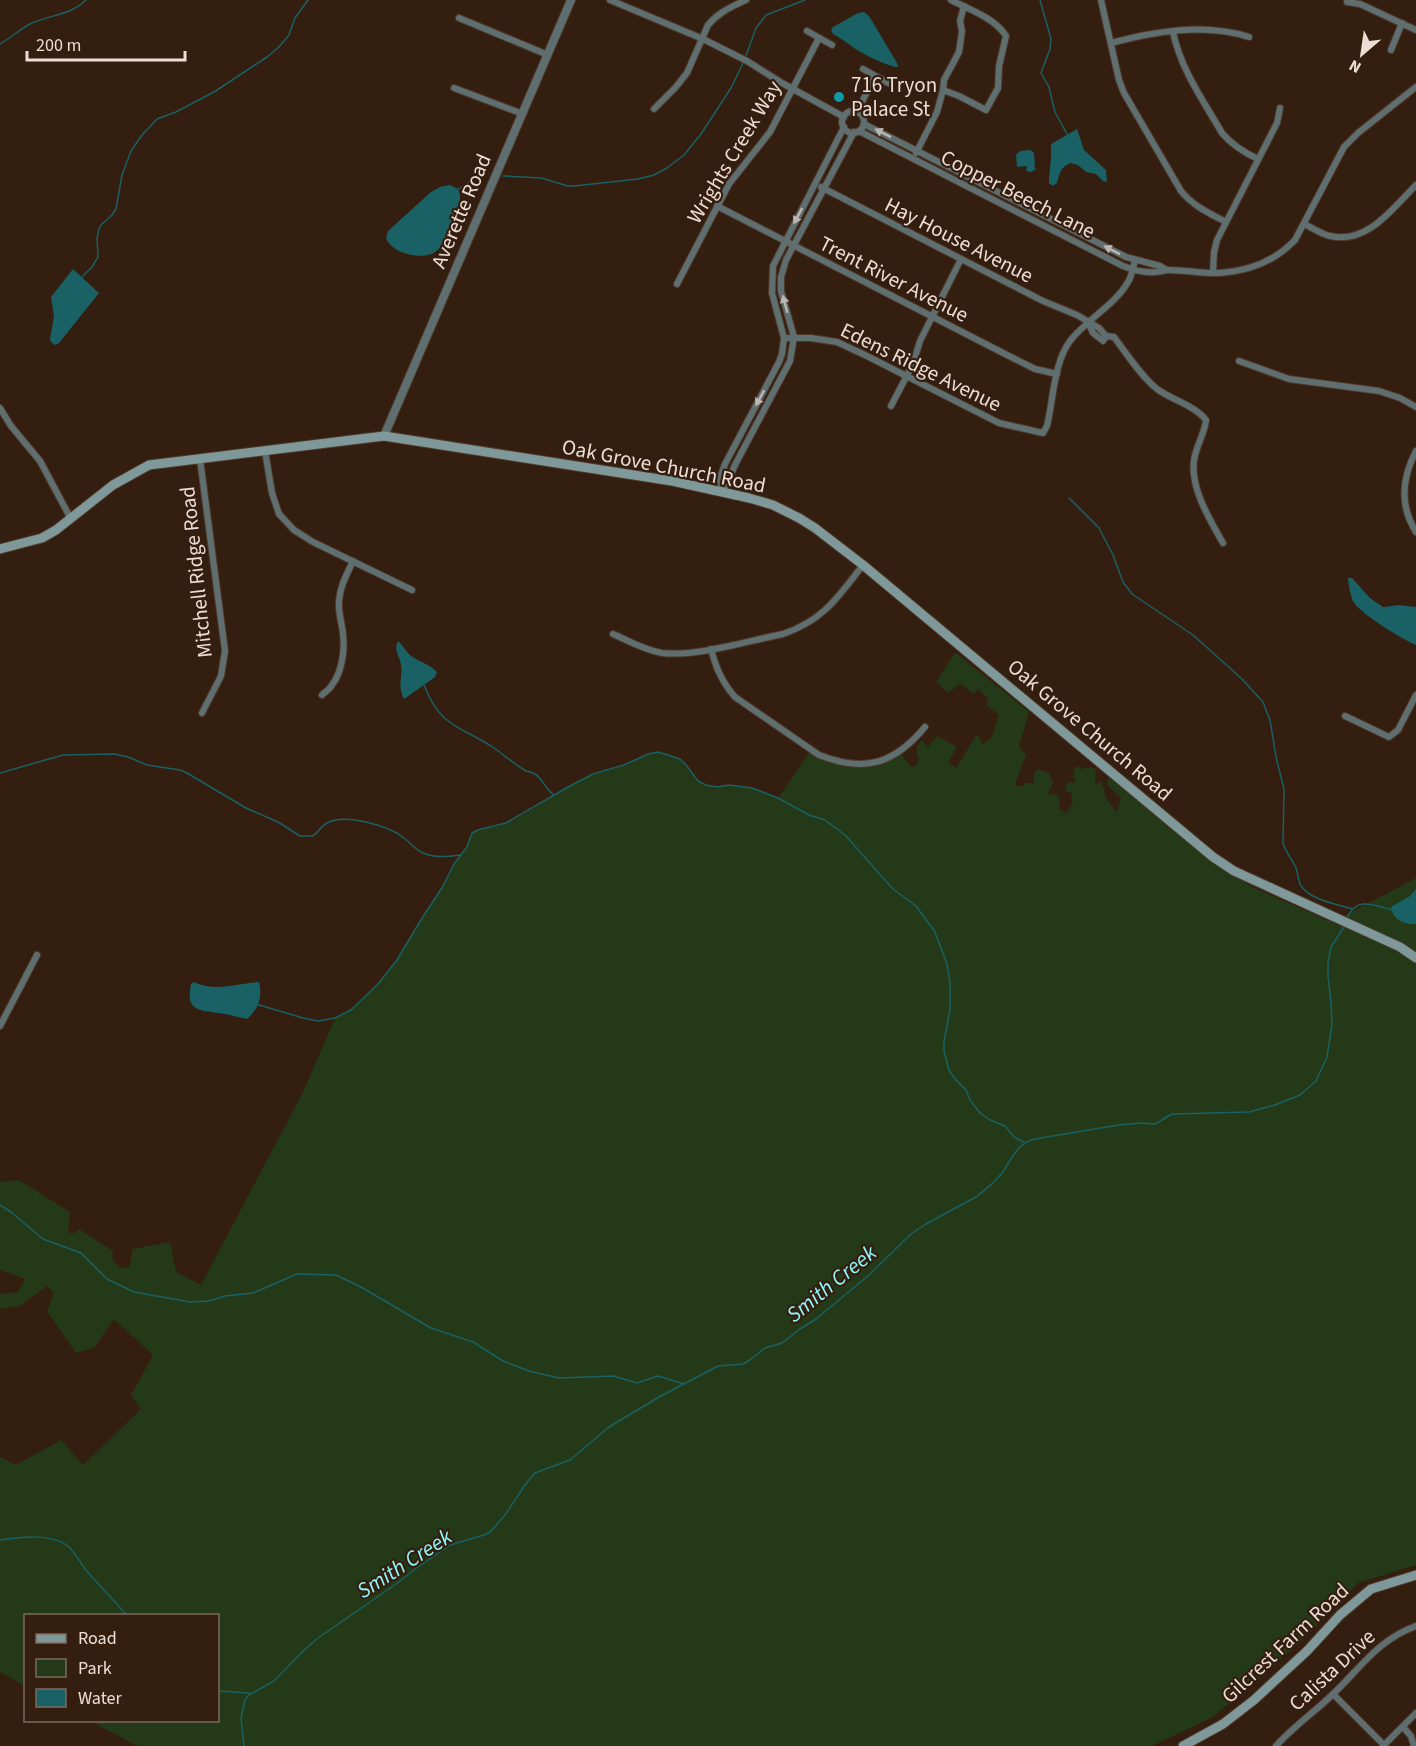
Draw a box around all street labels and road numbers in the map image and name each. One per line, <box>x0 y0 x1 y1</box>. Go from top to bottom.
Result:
street label: Wrights Creek Way <box>679 75 789 229</box>
street label: Copper Beech Lane <box>936 142 1100 246</box>
street label: Averette Road <box>423 149 499 273</box>
street label: Hay House Avenue <box>880 190 1038 290</box>
street label: Trent River Avenue <box>814 228 974 330</box>
street label: Edens Ridge Avenue <box>835 315 1007 419</box>
street label: Oak Grove Church Road <box>560 432 768 500</box>
street label: Mitchell Ridge Road <box>172 485 220 659</box>
street label: Oak Grove Church Road <box>1001 652 1179 808</box>
street label: Gilcrest Farm Road <box>1215 1576 1355 1710</box>
street label: Calista Drive <box>1282 1622 1382 1718</box>

